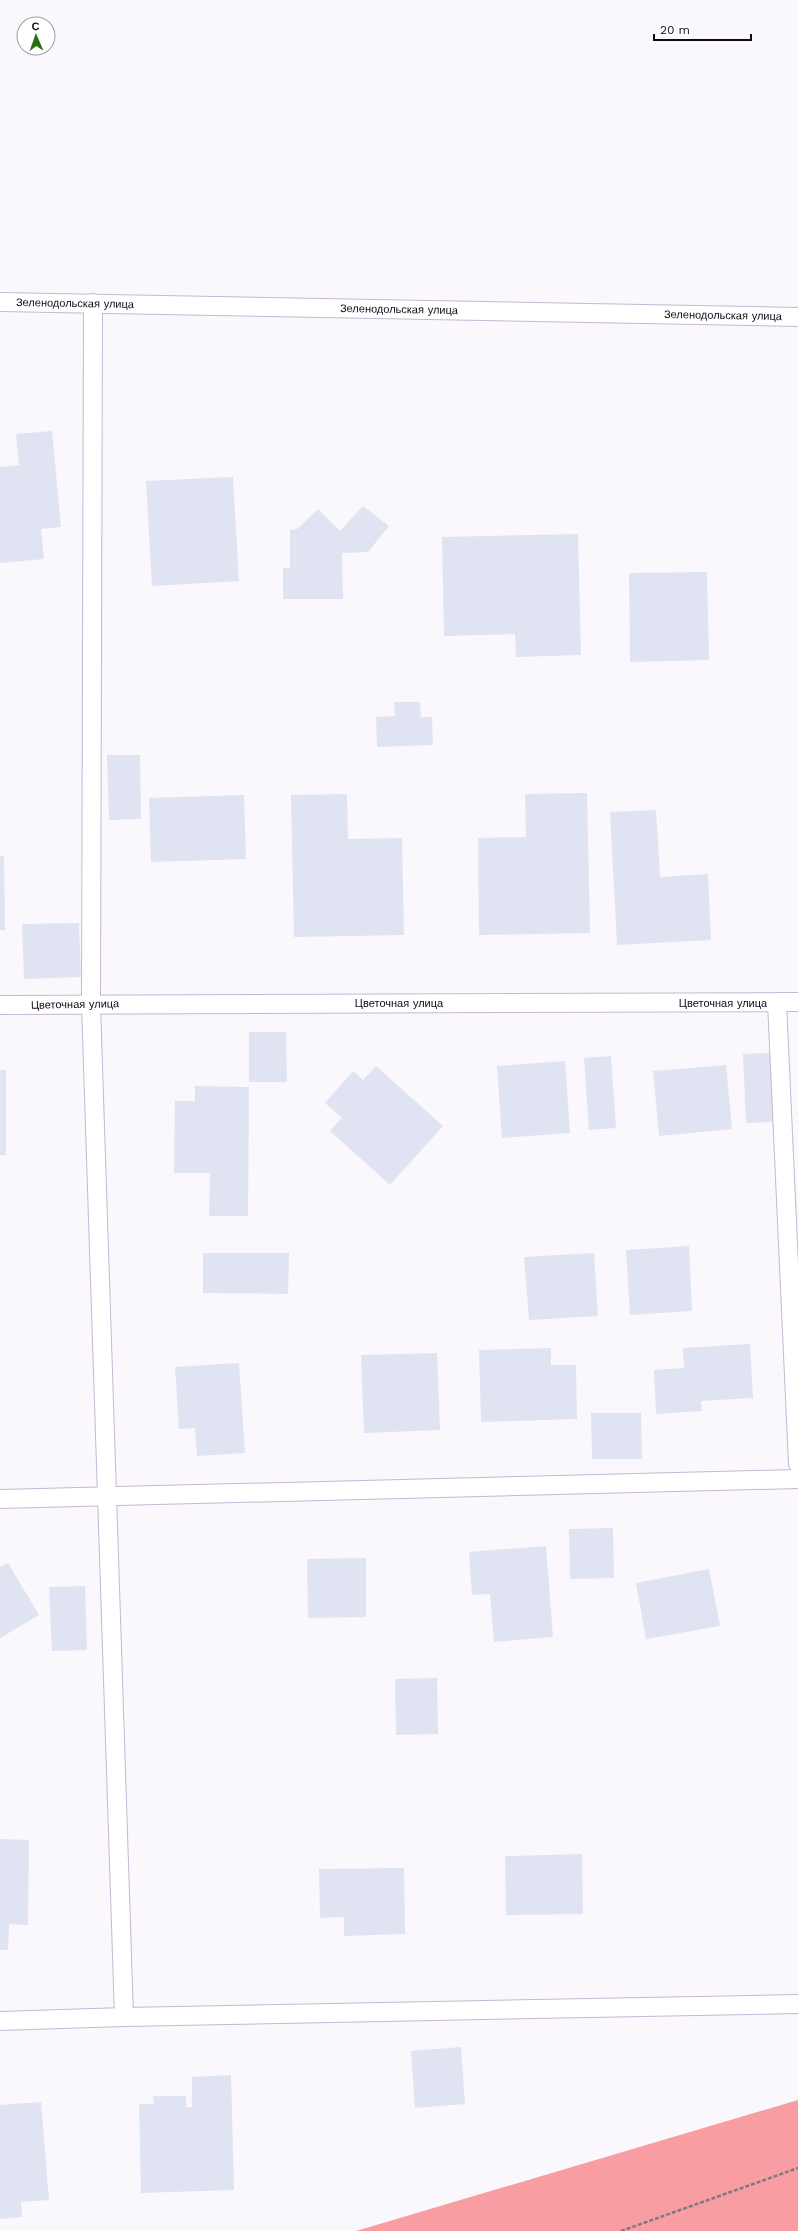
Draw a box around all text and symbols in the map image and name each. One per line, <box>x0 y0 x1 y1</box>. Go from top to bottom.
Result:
north arrow <box>16 16 56 56</box>
scale bar <box>654 16 751 42</box>
text: С <box>31 20 40 33</box>
text: 20 m <box>660 23 690 37</box>
street label: Зеленодольская улица <box>16 296 135 311</box>
street label: Зеленодольская улица <box>340 302 459 317</box>
street label: Зеленодольская улица <box>664 308 783 323</box>
street label: Цветочная улица <box>31 997 120 1012</box>
street label: Цветочная улица <box>355 997 444 1010</box>
street label: Цветочная улица <box>679 997 768 1010</box>

